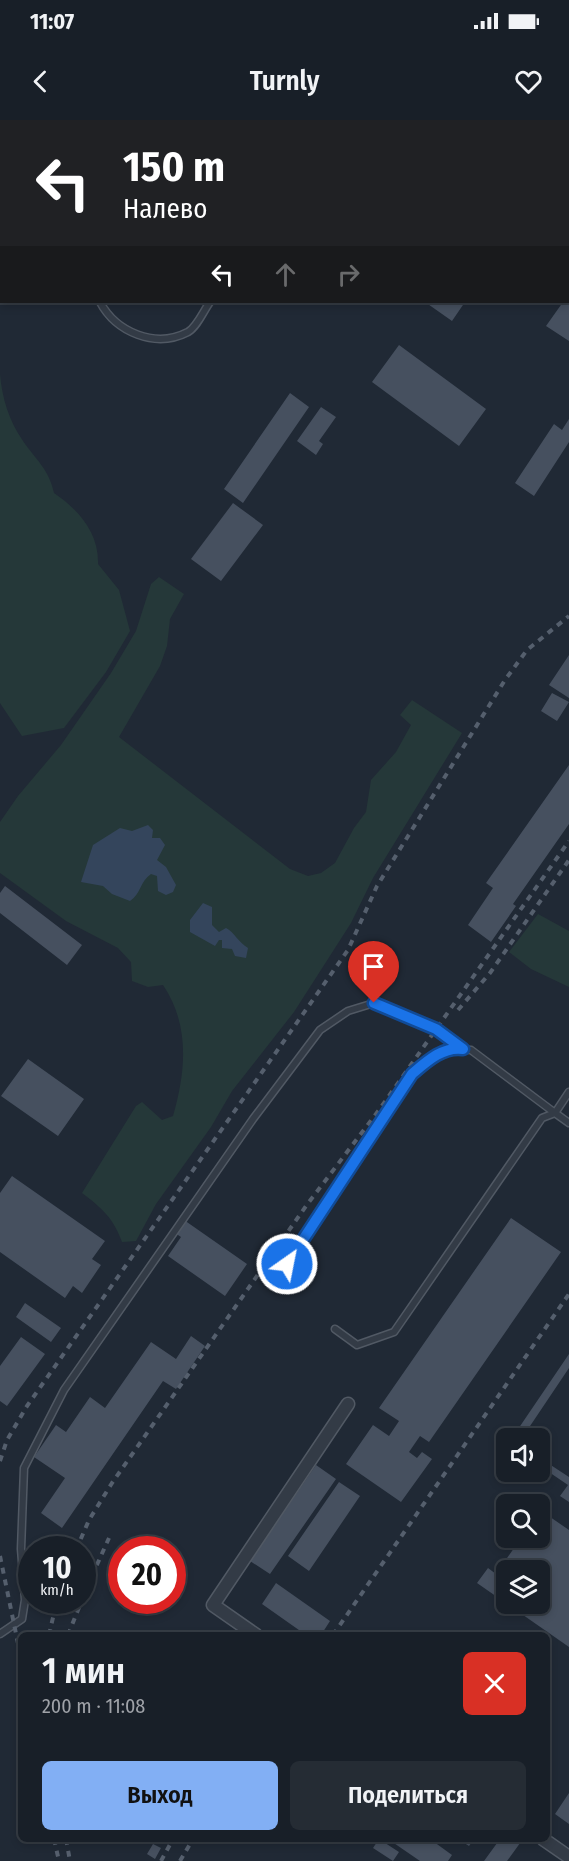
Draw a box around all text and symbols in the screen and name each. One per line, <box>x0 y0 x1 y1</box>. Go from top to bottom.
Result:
text: 11:07 <box>30 8 74 35</box>
icon: back <box>24 65 57 98</box>
text: Turnly <box>250 65 319 97</box>
icon: heart <box>512 65 545 98</box>
text: 150 m <box>123 142 225 192</box>
icon: left <box>24 144 102 222</box>
text: Налево <box>123 193 207 225</box>
icon: left <box>206 258 239 291</box>
icon: ahead <box>269 258 302 291</box>
icon: right <box>332 258 365 291</box>
pin <box>348 941 399 1003</box>
icon: arrive <box>357 950 390 983</box>
position arrow <box>255 1232 319 1296</box>
map controls <box>496 1428 550 1614</box>
button: sound <box>496 1428 550 1482</box>
button: search <box>496 1494 550 1548</box>
speed limit sign: 20 <box>108 1536 186 1614</box>
text: 10 <box>42 1550 72 1586</box>
button: layers <box>496 1560 550 1614</box>
text: km/h <box>40 1581 74 1599</box>
text: 1 мин <box>42 1649 125 1693</box>
button: close <box>463 1652 526 1715</box>
text: 200 m · 11:08 <box>42 1694 145 1718</box>
button: Выход <box>42 1761 278 1830</box>
button: Поделиться <box>290 1761 526 1830</box>

